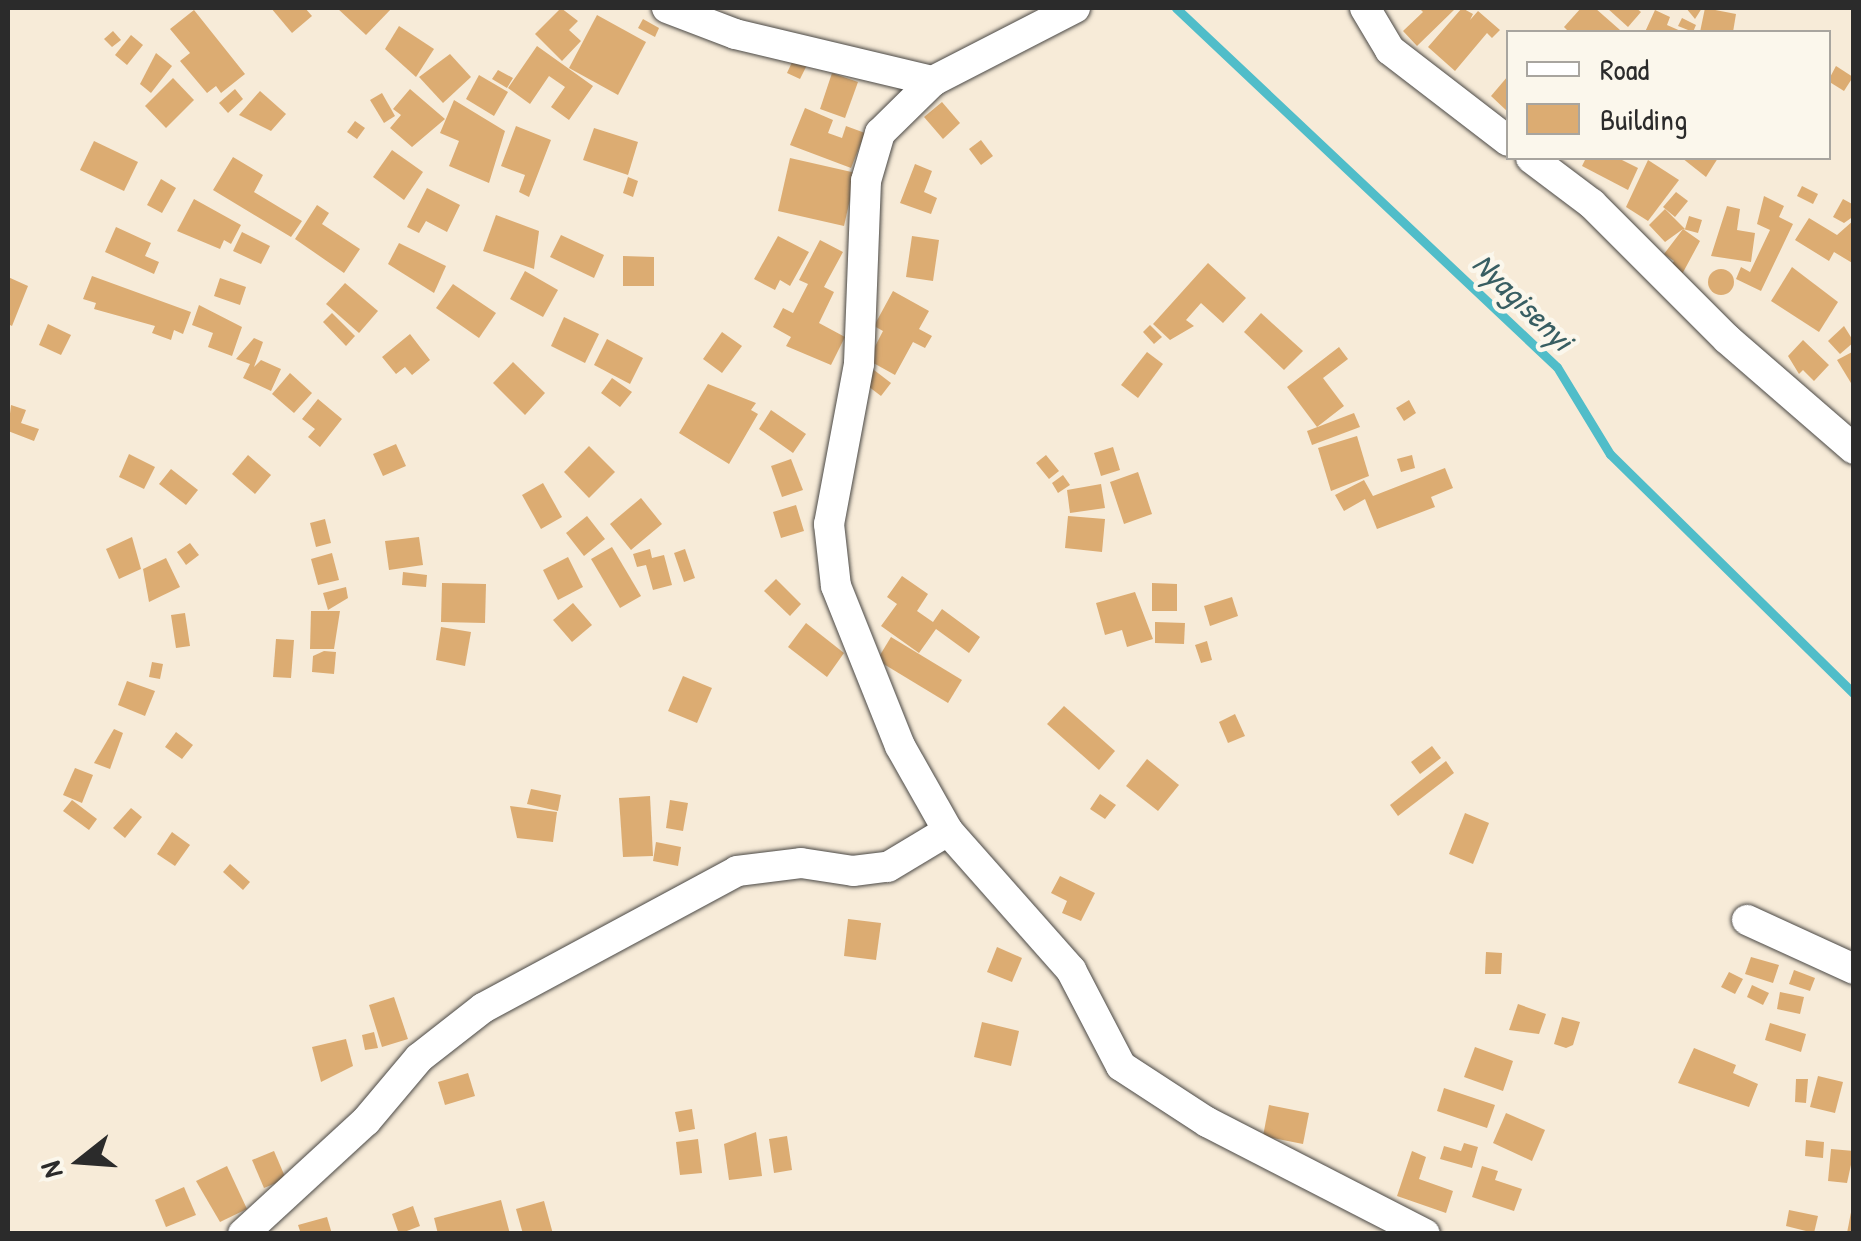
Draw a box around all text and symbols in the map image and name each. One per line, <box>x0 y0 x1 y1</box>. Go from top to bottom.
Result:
legend <box>1506 30 1831 160</box>
text: Road <box>1600 49 1649 89</box>
text: Building <box>1600 99 1687 139</box>
water label: Nyagisenyi <box>1465 245 1581 359</box>
north arrow <box>30 1111 130 1211</box>
text: N <box>31 1157 72 1182</box>

